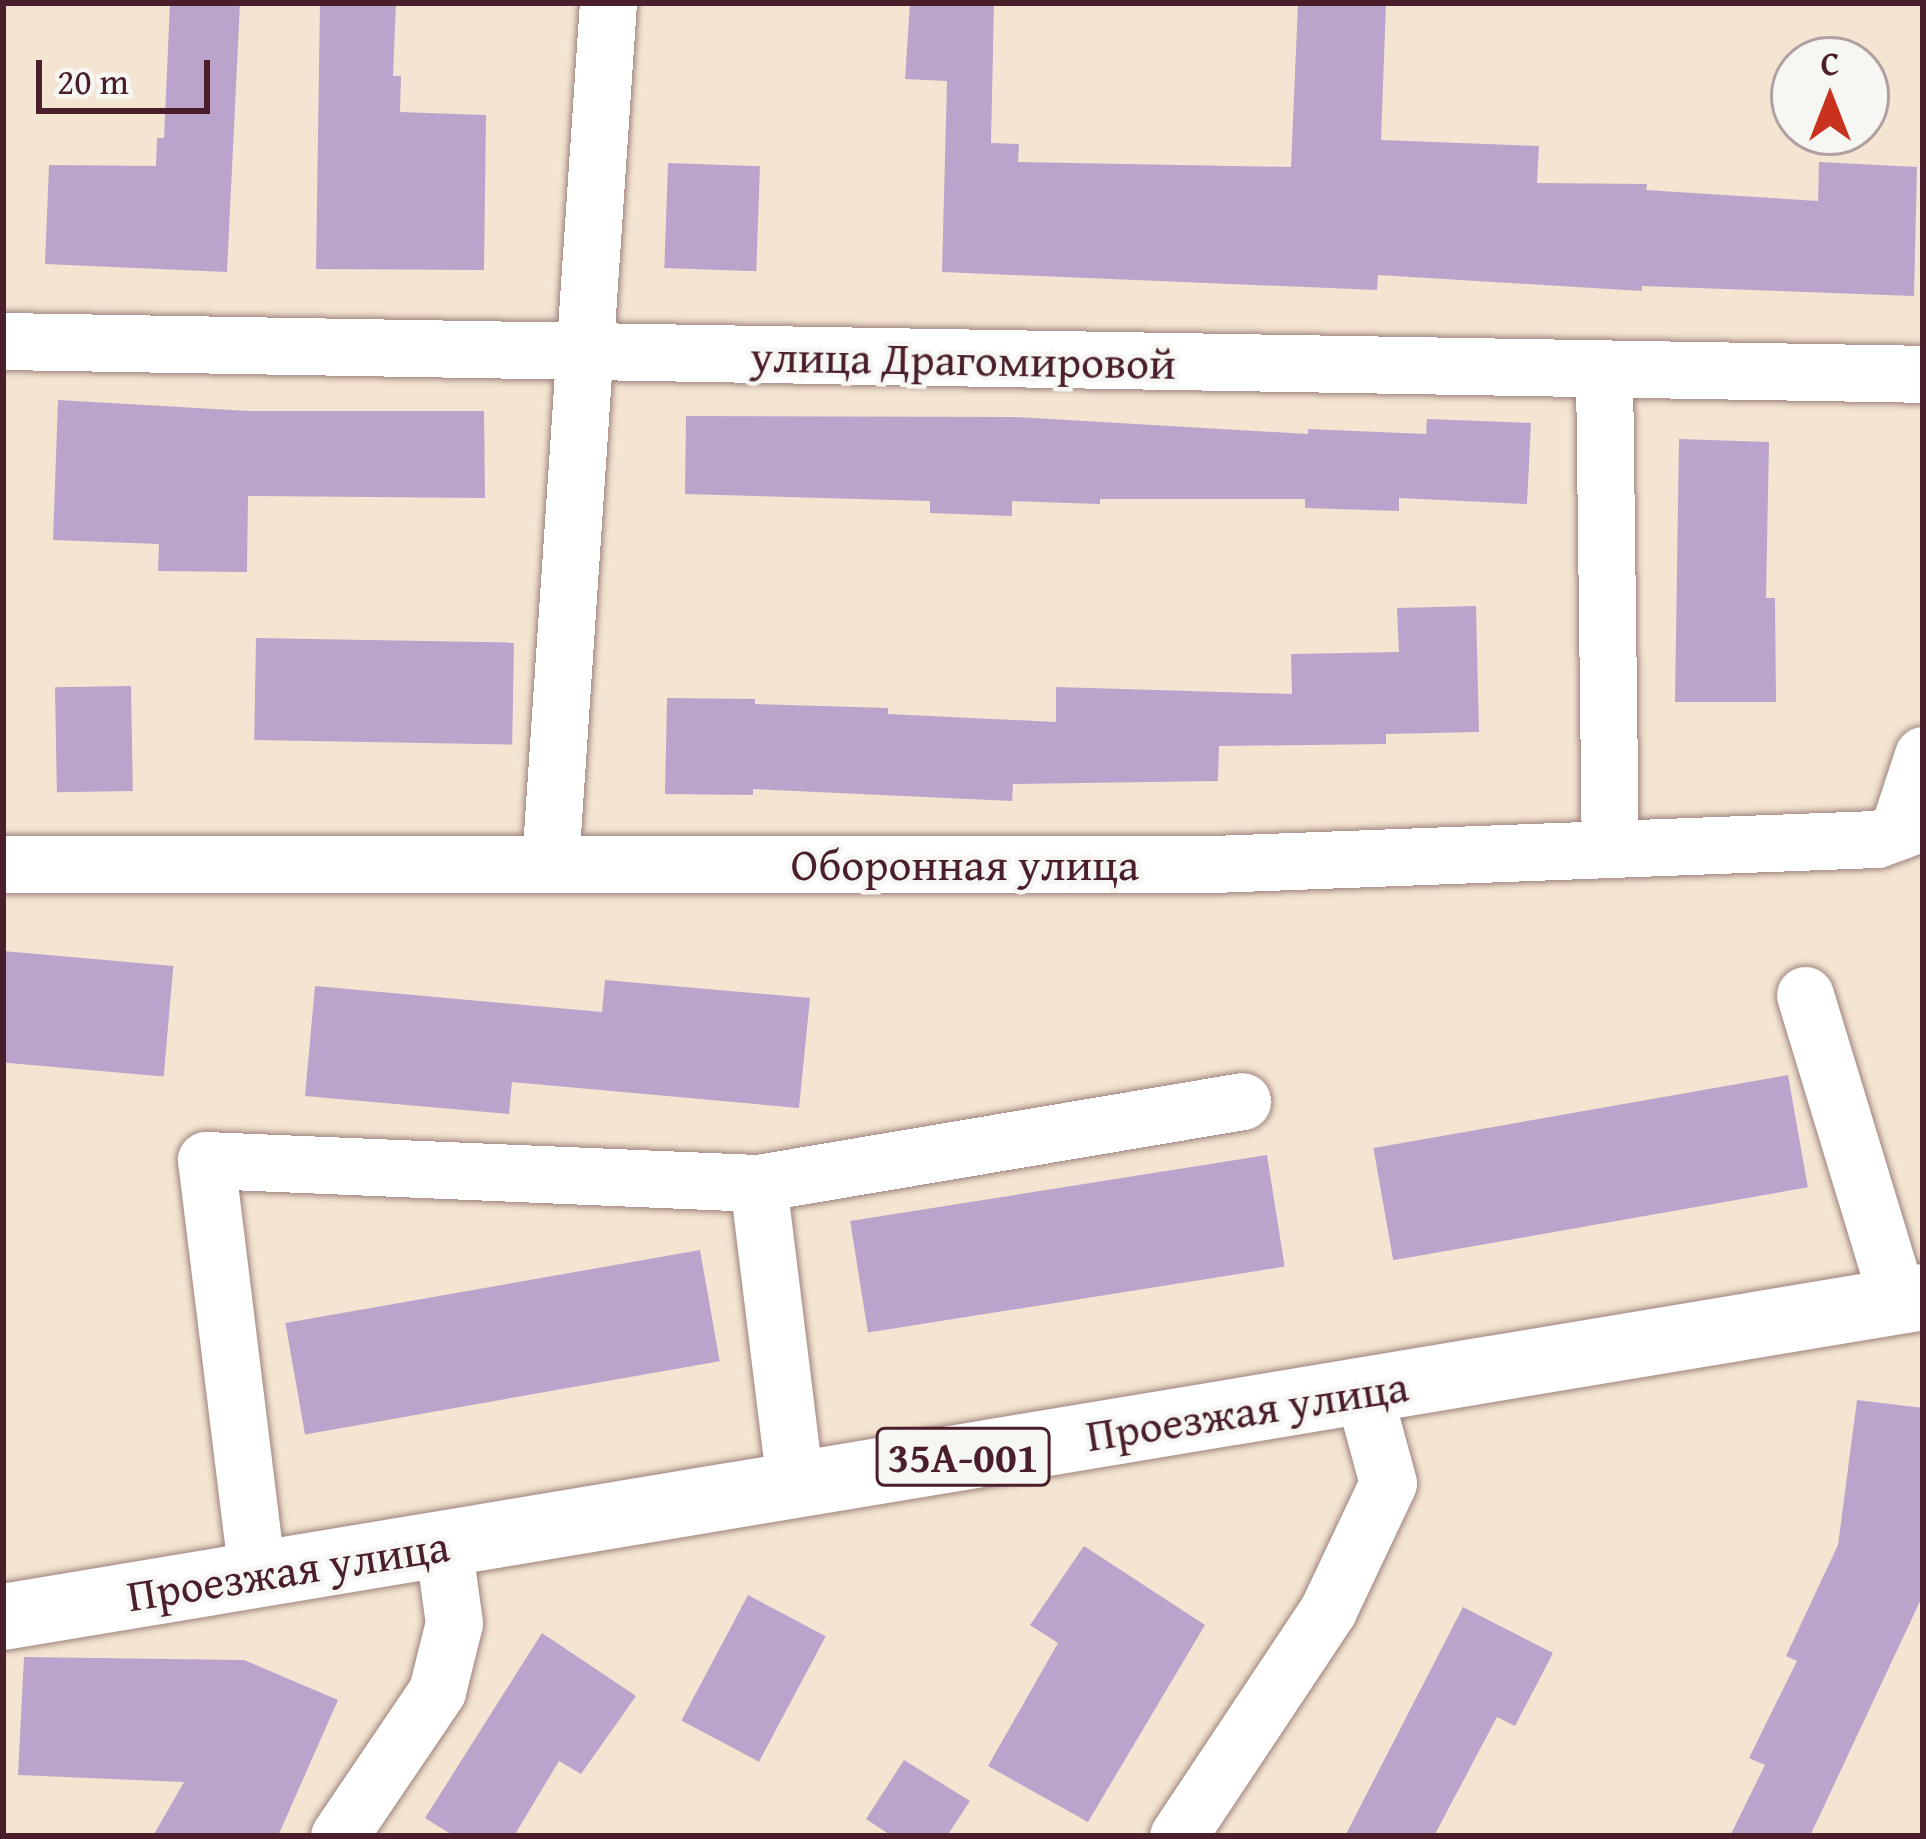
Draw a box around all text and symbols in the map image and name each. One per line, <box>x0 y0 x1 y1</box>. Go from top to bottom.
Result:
scale bar <box>42 36 216 110</box>
north arrow <box>1770 36 1890 156</box>
text: С <box>1821 39 1839 87</box>
text: 20 m <box>57 54 129 107</box>
street label: улица Драгомировой <box>750 328 1176 390</box>
street label: Оборонная улица <box>791 837 1139 891</box>
street label: Проезжая улица <box>1082 1358 1412 1462</box>
road number: 35А-001 <box>873 1421 1053 1493</box>
street label: Проезжая улица <box>123 1518 453 1622</box>

